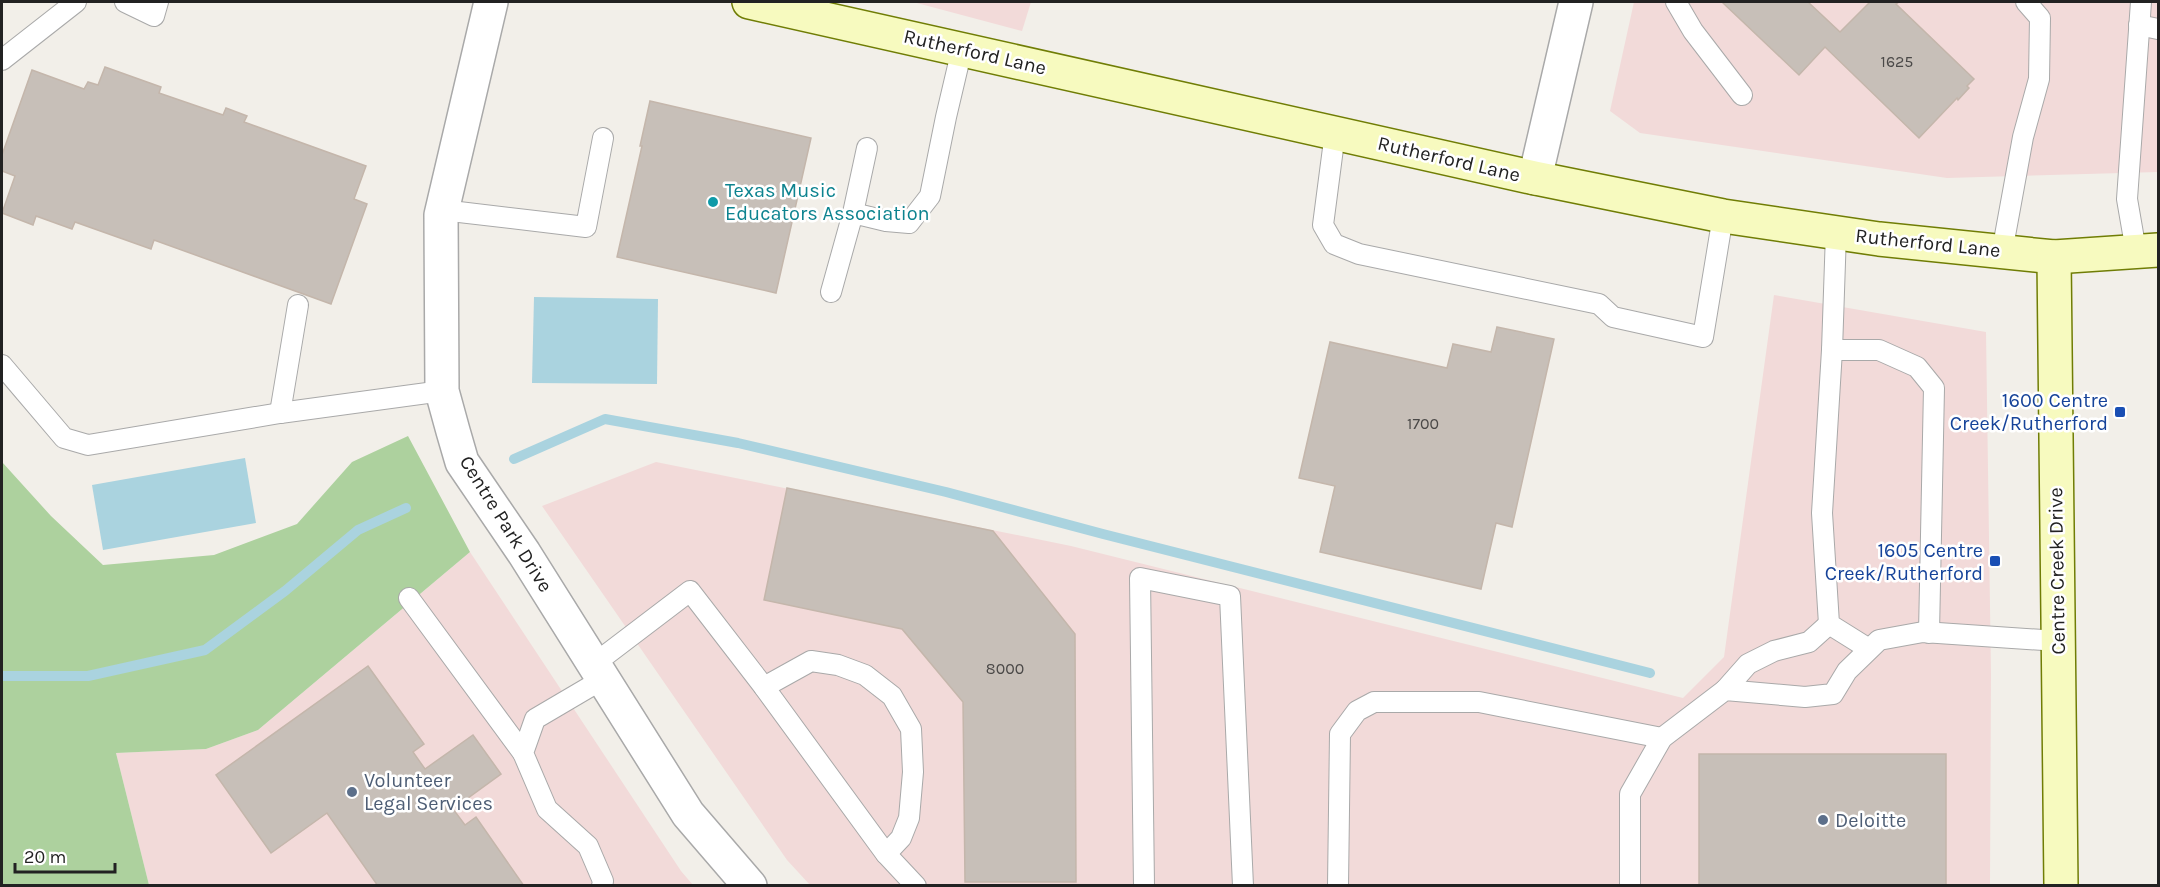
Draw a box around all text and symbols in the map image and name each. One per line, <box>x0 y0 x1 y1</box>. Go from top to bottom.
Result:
street label: Rutherford Lane <box>901 24 1049 80</box>
house number: 1625 <box>1881 52 1913 71</box>
street label: Rutherford Lane <box>1375 131 1523 187</box>
place label: Texas Music Educators Association <box>725 179 930 225</box>
marker: Texas Music Educators Association <box>706 195 720 209</box>
street label: Rutherford Lane <box>1854 224 2002 262</box>
place label: 1600 Centre Creek/Rutherford <box>1950 389 2108 435</box>
marker: 1600 Centre Creek/Rutherford <box>2113 405 2127 419</box>
house number: 1700 <box>1407 414 1439 433</box>
street label: Centre Park Drive <box>455 452 557 596</box>
street label: Centre Creek Drive <box>2044 487 2070 655</box>
place label: 1605 Centre Creek/Rutherford <box>1825 539 1983 585</box>
marker: 1605 Centre Creek/Rutherford <box>1988 554 2002 568</box>
house number: 8000 <box>986 659 1024 678</box>
place label: Volunteer Legal Services <box>364 769 493 815</box>
marker: Volunteer Legal Services <box>345 785 359 799</box>
place label: Deloitte <box>1835 809 1906 832</box>
marker: Deloitte <box>1816 813 1830 827</box>
scale bar <box>15 836 116 874</box>
text: 20 m <box>24 846 66 868</box>

